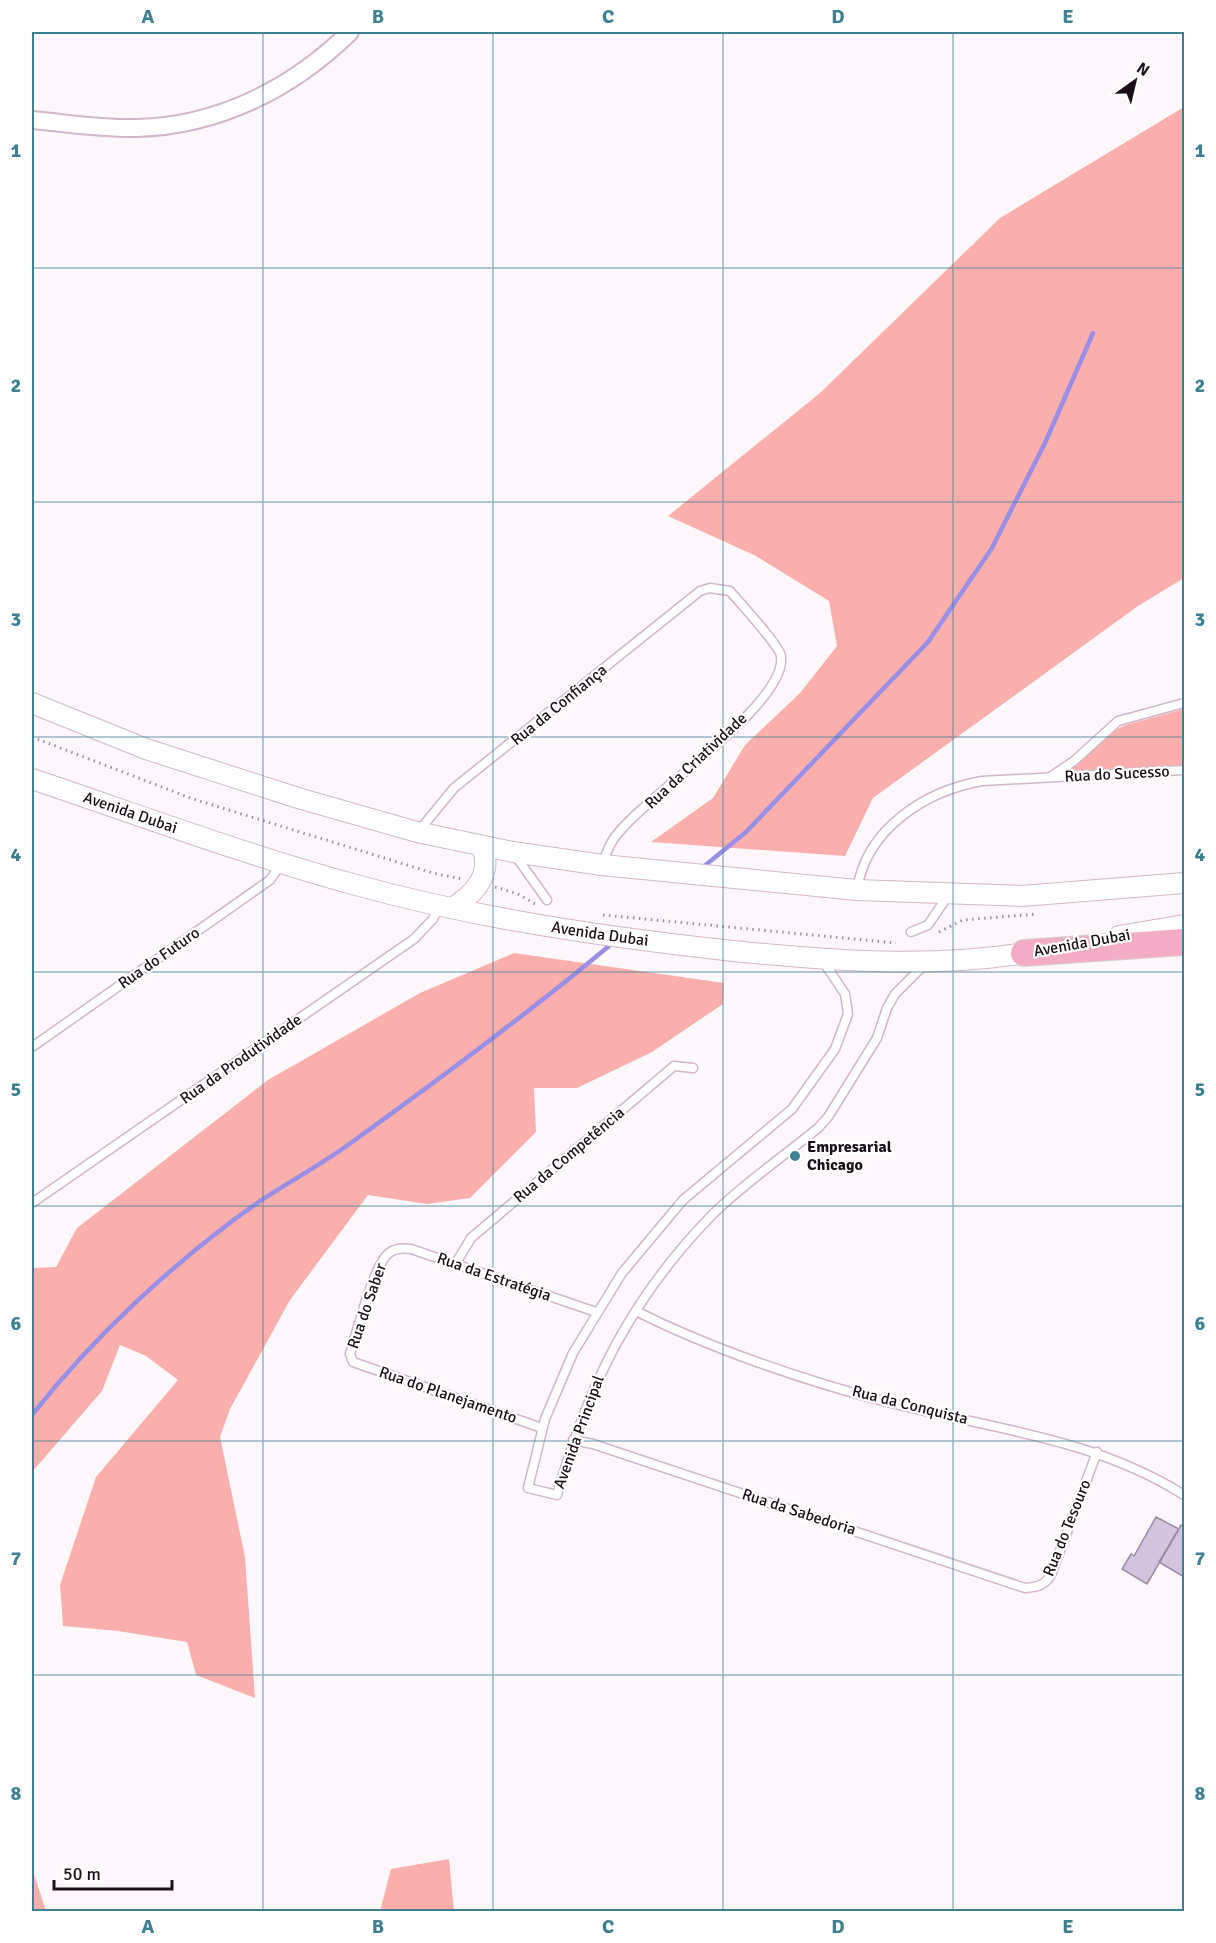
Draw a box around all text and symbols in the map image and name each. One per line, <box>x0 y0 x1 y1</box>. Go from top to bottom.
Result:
text: A <box>142 4 155 29</box>
text: B <box>372 4 384 29</box>
text: C <box>602 4 614 29</box>
text: D <box>831 4 845 29</box>
text: E <box>1062 4 1074 29</box>
north arrow <box>1105 51 1165 111</box>
text: N <box>1133 58 1153 81</box>
text: 1 <box>11 138 22 163</box>
text: 1 <box>1195 138 1206 163</box>
text: 2 <box>11 373 21 398</box>
text: 2 <box>1195 373 1205 398</box>
text: 3 <box>11 607 21 632</box>
text: 3 <box>1195 607 1205 632</box>
street label: Rua da Confiança <box>507 660 611 750</box>
street label: Rua da Criatividade <box>641 709 751 813</box>
street label: Rua do Sucesso <box>1064 761 1170 787</box>
street label: Avenida Dubai <box>81 787 180 838</box>
text: 4 <box>11 842 22 867</box>
text: 4 <box>1195 842 1206 867</box>
street label: Avenida Dubai <box>550 917 650 951</box>
street label: Rua do Futuro <box>114 923 204 993</box>
street label: Avenida Dubai <box>1032 925 1132 961</box>
street label: Rua da Produtividade <box>176 1009 306 1109</box>
text: 5 <box>11 1077 21 1102</box>
text: 5 <box>1195 1077 1205 1102</box>
street label: Rua da Competência <box>509 1103 629 1207</box>
place label: Empresarial Chicago <box>807 1137 892 1175</box>
marker: Empresarial Chicago <box>788 1149 802 1163</box>
street label: Rua da Estratégia <box>434 1248 554 1306</box>
street label: Rua do Saber <box>343 1260 391 1351</box>
text: 6 <box>11 1311 22 1336</box>
text: 6 <box>1195 1311 1206 1336</box>
street label: Rua do Planejamento <box>376 1362 520 1428</box>
street label: Avenida Principal <box>549 1372 609 1491</box>
street label: Rua da Conquista <box>850 1381 970 1429</box>
street label: Rua do Tesouro <box>1039 1477 1095 1579</box>
street label: Rua da Sabedoria <box>740 1484 858 1540</box>
text: 7 <box>11 1546 22 1571</box>
text: 7 <box>1195 1546 1206 1571</box>
text: 8 <box>11 1781 22 1806</box>
text: 8 <box>1195 1781 1206 1806</box>
scale bar <box>54 1853 172 1891</box>
text: 50 m <box>63 1863 101 1885</box>
text: A <box>142 1914 155 1939</box>
text: B <box>372 1914 384 1939</box>
text: C <box>602 1914 614 1939</box>
text: D <box>831 1914 845 1939</box>
text: E <box>1062 1914 1074 1939</box>

